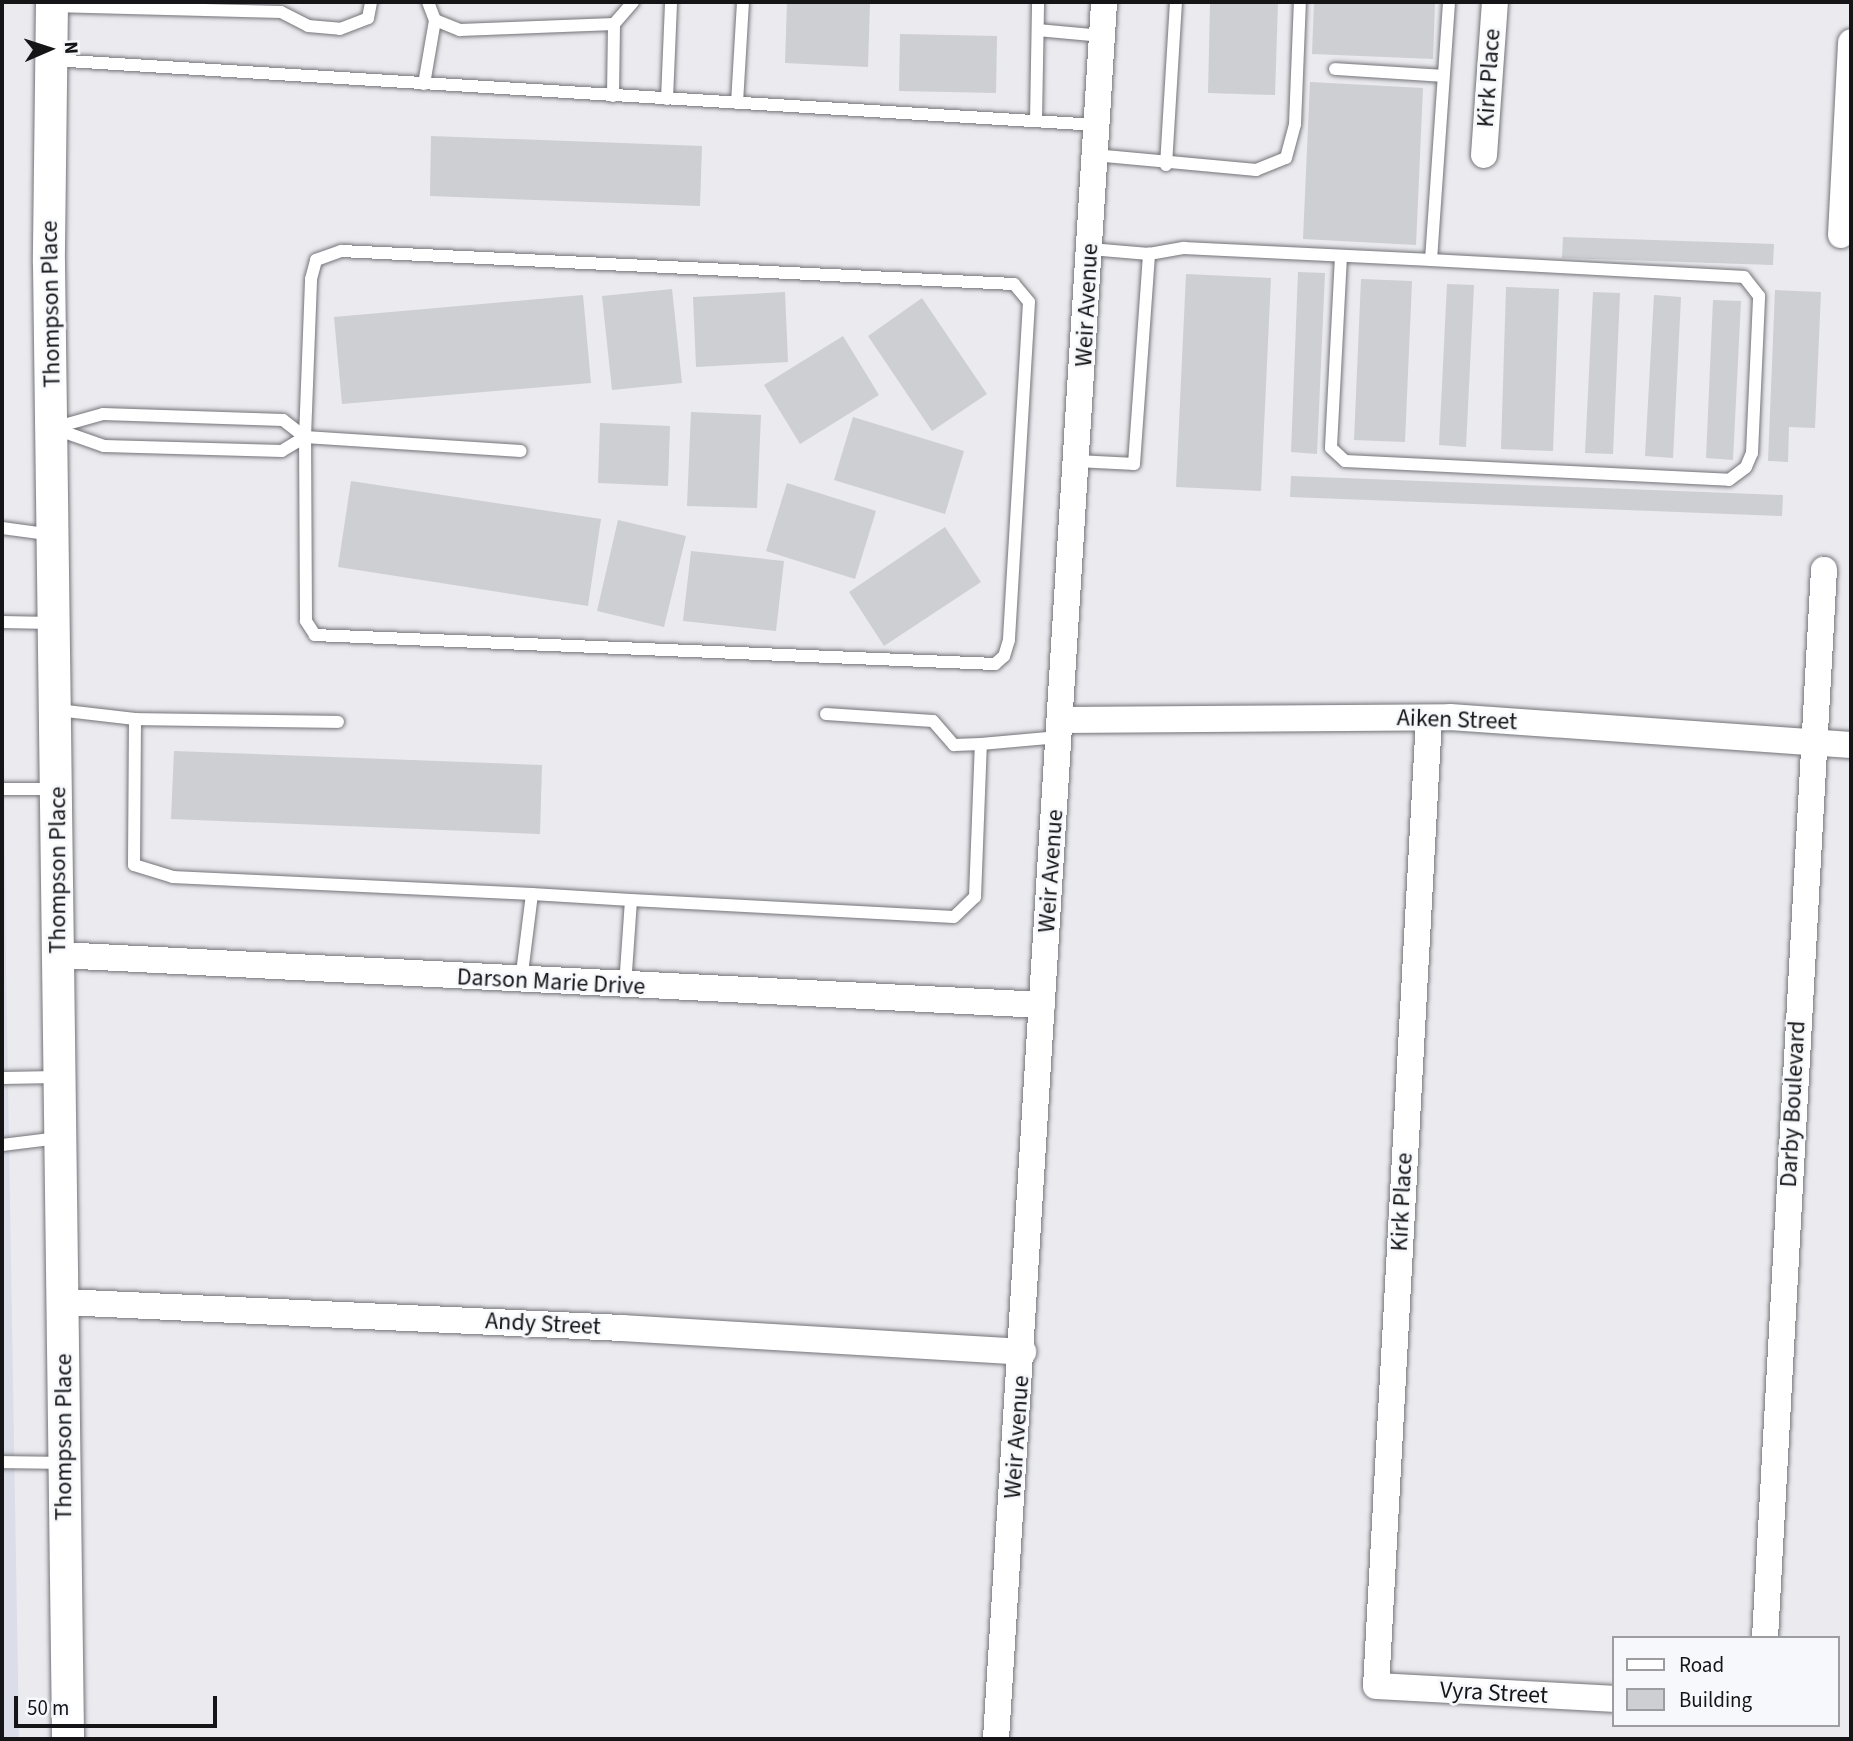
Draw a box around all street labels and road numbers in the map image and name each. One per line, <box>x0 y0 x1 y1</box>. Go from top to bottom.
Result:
street label: Kirk Place <box>1471 28 1507 128</box>
street label: Thompson Place <box>35 220 67 388</box>
street label: Weir Avenue <box>1069 242 1105 368</box>
street label: Aiken Street <box>1396 704 1518 736</box>
street label: Thompson Place <box>44 786 72 954</box>
street label: Weir Avenue <box>1032 808 1070 934</box>
street label: Darson Marie Drive <box>456 963 646 1001</box>
street label: Darby Boulevard <box>1774 1020 1812 1188</box>
street label: Kirk Place <box>1385 1152 1419 1252</box>
street label: Andy Street <box>485 1307 601 1341</box>
street label: Thompson Place <box>50 1353 78 1521</box>
street label: Weir Avenue <box>998 1374 1036 1500</box>
street label: Vyra Street <box>1439 1676 1549 1710</box>

